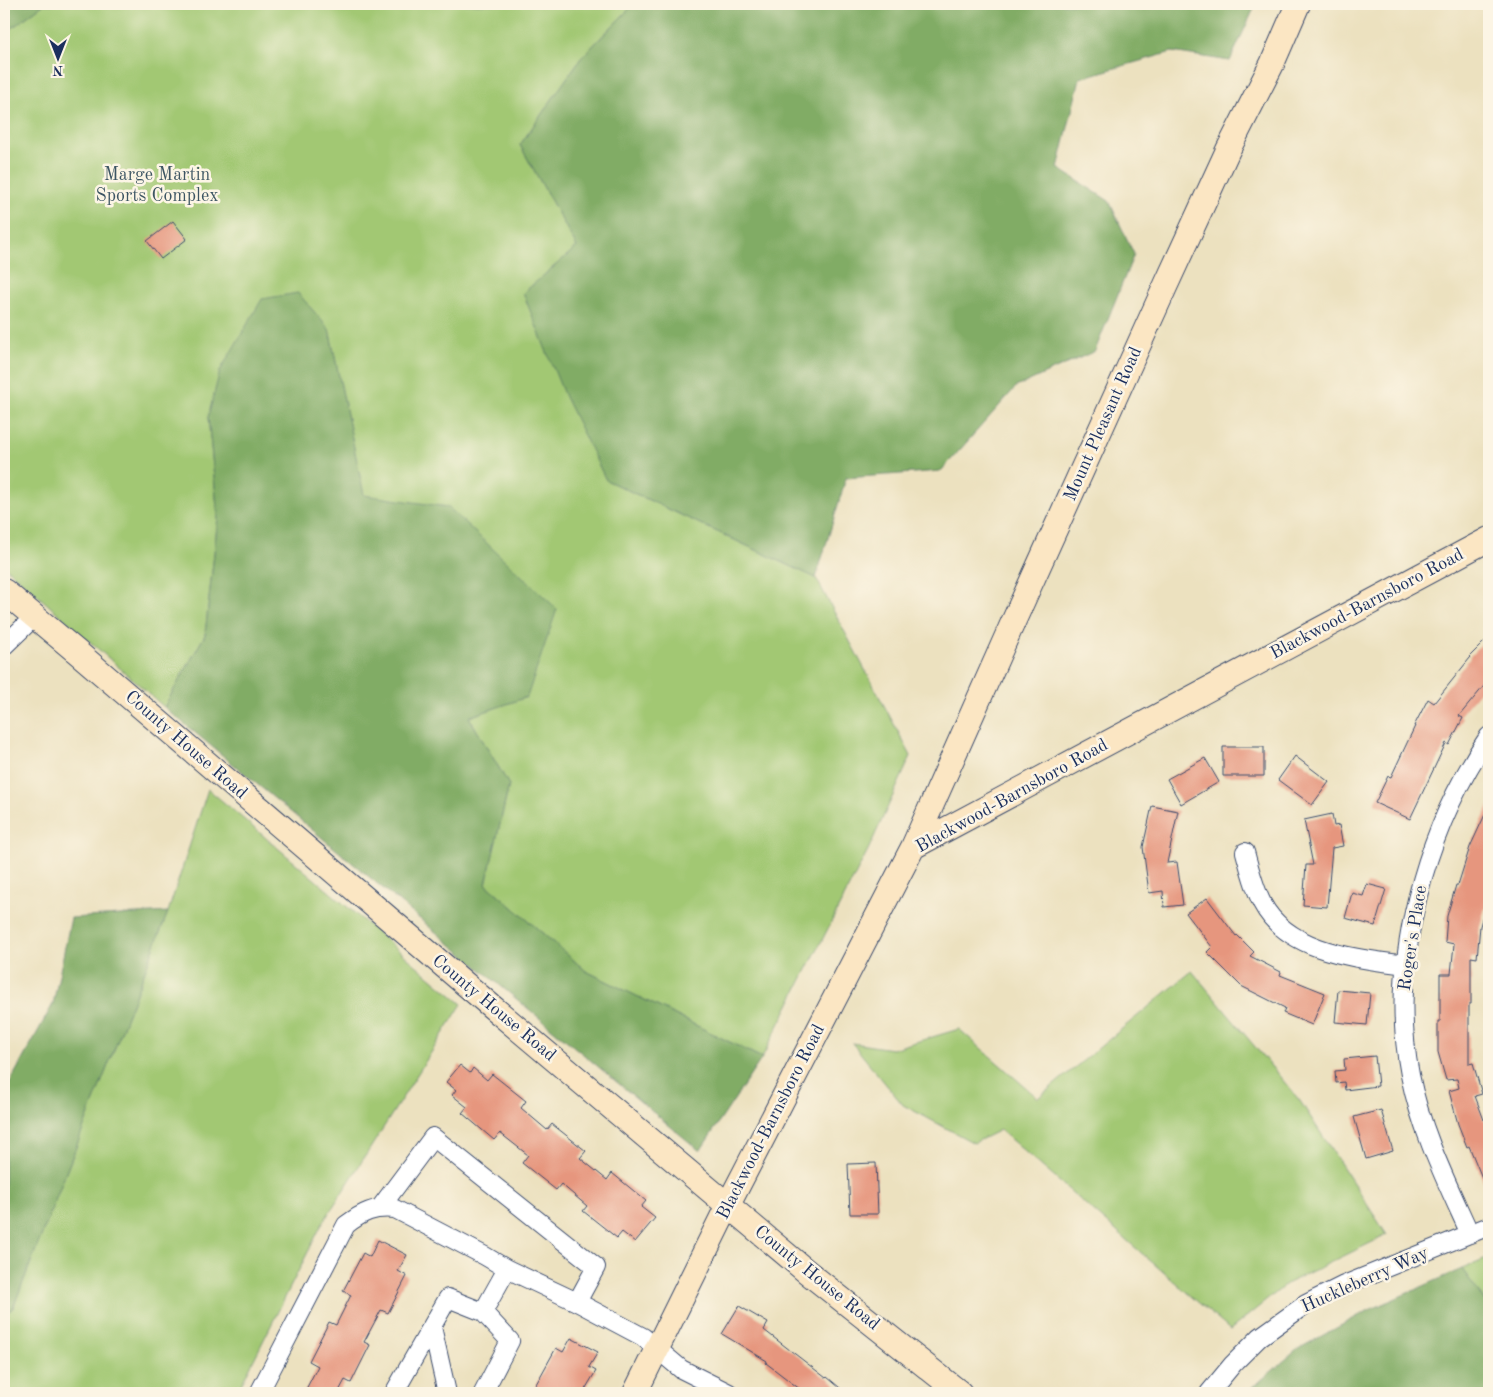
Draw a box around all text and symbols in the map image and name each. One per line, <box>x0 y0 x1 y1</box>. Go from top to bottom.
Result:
north arrow <box>32 32 82 82</box>
text: N <box>52 63 63 77</box>
park label: Marge Martin Sports Complex <box>95 166 219 205</box>
street label: Mount Pleasant Road <box>1061 344 1145 504</box>
street label: Blackwood-Barnsboro Road <box>1267 545 1467 663</box>
street label: County House Road <box>122 687 250 803</box>
street label: Blackwood-Barnsboro Road <box>913 736 1111 856</box>
street label: Roger's Place <box>1396 884 1430 992</box>
street label: County House Road <box>429 951 559 1065</box>
street label: Blackwood-Barnsboro Road <box>714 1022 828 1222</box>
street label: County House Road <box>751 1222 883 1334</box>
street label: Huckleberry Way <box>1299 1244 1432 1316</box>

